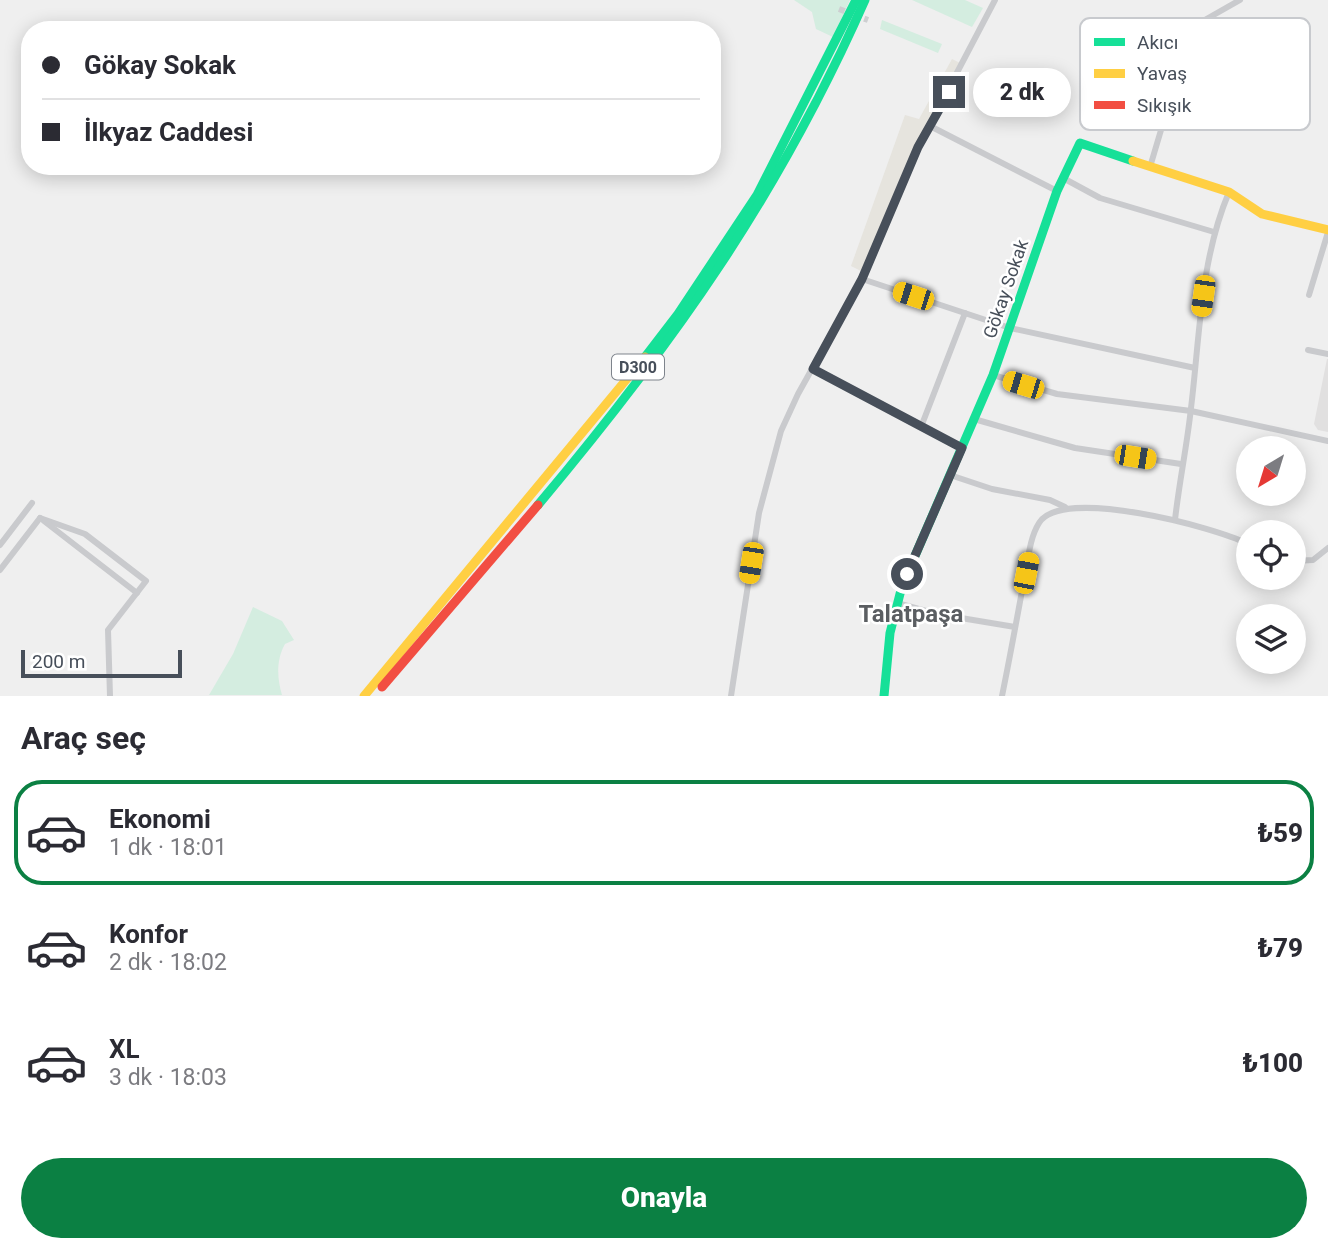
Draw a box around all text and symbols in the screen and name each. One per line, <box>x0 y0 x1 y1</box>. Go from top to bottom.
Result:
legend <box>1080 18 1310 130</box>
text: Akıcı <box>1137 31 1178 54</box>
text: Gökay Sokak <box>84 50 236 80</box>
text: Yavaş <box>1137 62 1187 85</box>
callout: 2 dk <box>974 68 1072 116</box>
route end <box>933 76 965 108</box>
text: 2 dk <box>1000 79 1044 106</box>
text: Sıkışık <box>1137 94 1192 117</box>
text: İlkyaz Caddesi <box>84 117 253 147</box>
street label: Gökay Sokak <box>979 236 1033 341</box>
car <box>1190 274 1217 318</box>
car <box>890 280 937 312</box>
road number: D300 <box>612 354 664 380</box>
car <box>1000 369 1047 401</box>
north arrow <box>1236 436 1306 506</box>
map controls <box>1236 436 1306 674</box>
car <box>1113 443 1158 471</box>
button: locate <box>1236 520 1306 590</box>
car <box>738 541 765 585</box>
car <box>1012 550 1041 596</box>
route start <box>891 558 923 590</box>
district label: Talatpaşa <box>859 600 964 628</box>
button: layers <box>1236 604 1306 674</box>
scale bar <box>21 646 182 678</box>
text: 200 m <box>32 650 85 673</box>
text: Araç seç <box>21 719 146 757</box>
icon: car <box>25 801 88 864</box>
text: Ekonomi <box>109 804 211 834</box>
text: ₺59 <box>1257 818 1303 848</box>
text: 1 dk · 18:01 <box>109 834 227 861</box>
icon: car <box>25 916 88 979</box>
text: Konfor <box>109 919 188 949</box>
text: ₺79 <box>1257 933 1303 963</box>
text: 2 dk · 18:02 <box>109 949 227 976</box>
icon: car <box>25 1031 88 1094</box>
text: XL <box>109 1034 140 1064</box>
text: ₺100 <box>1242 1048 1303 1078</box>
text: 3 dk · 18:03 <box>109 1064 227 1091</box>
button: Onayla <box>21 1158 1307 1238</box>

